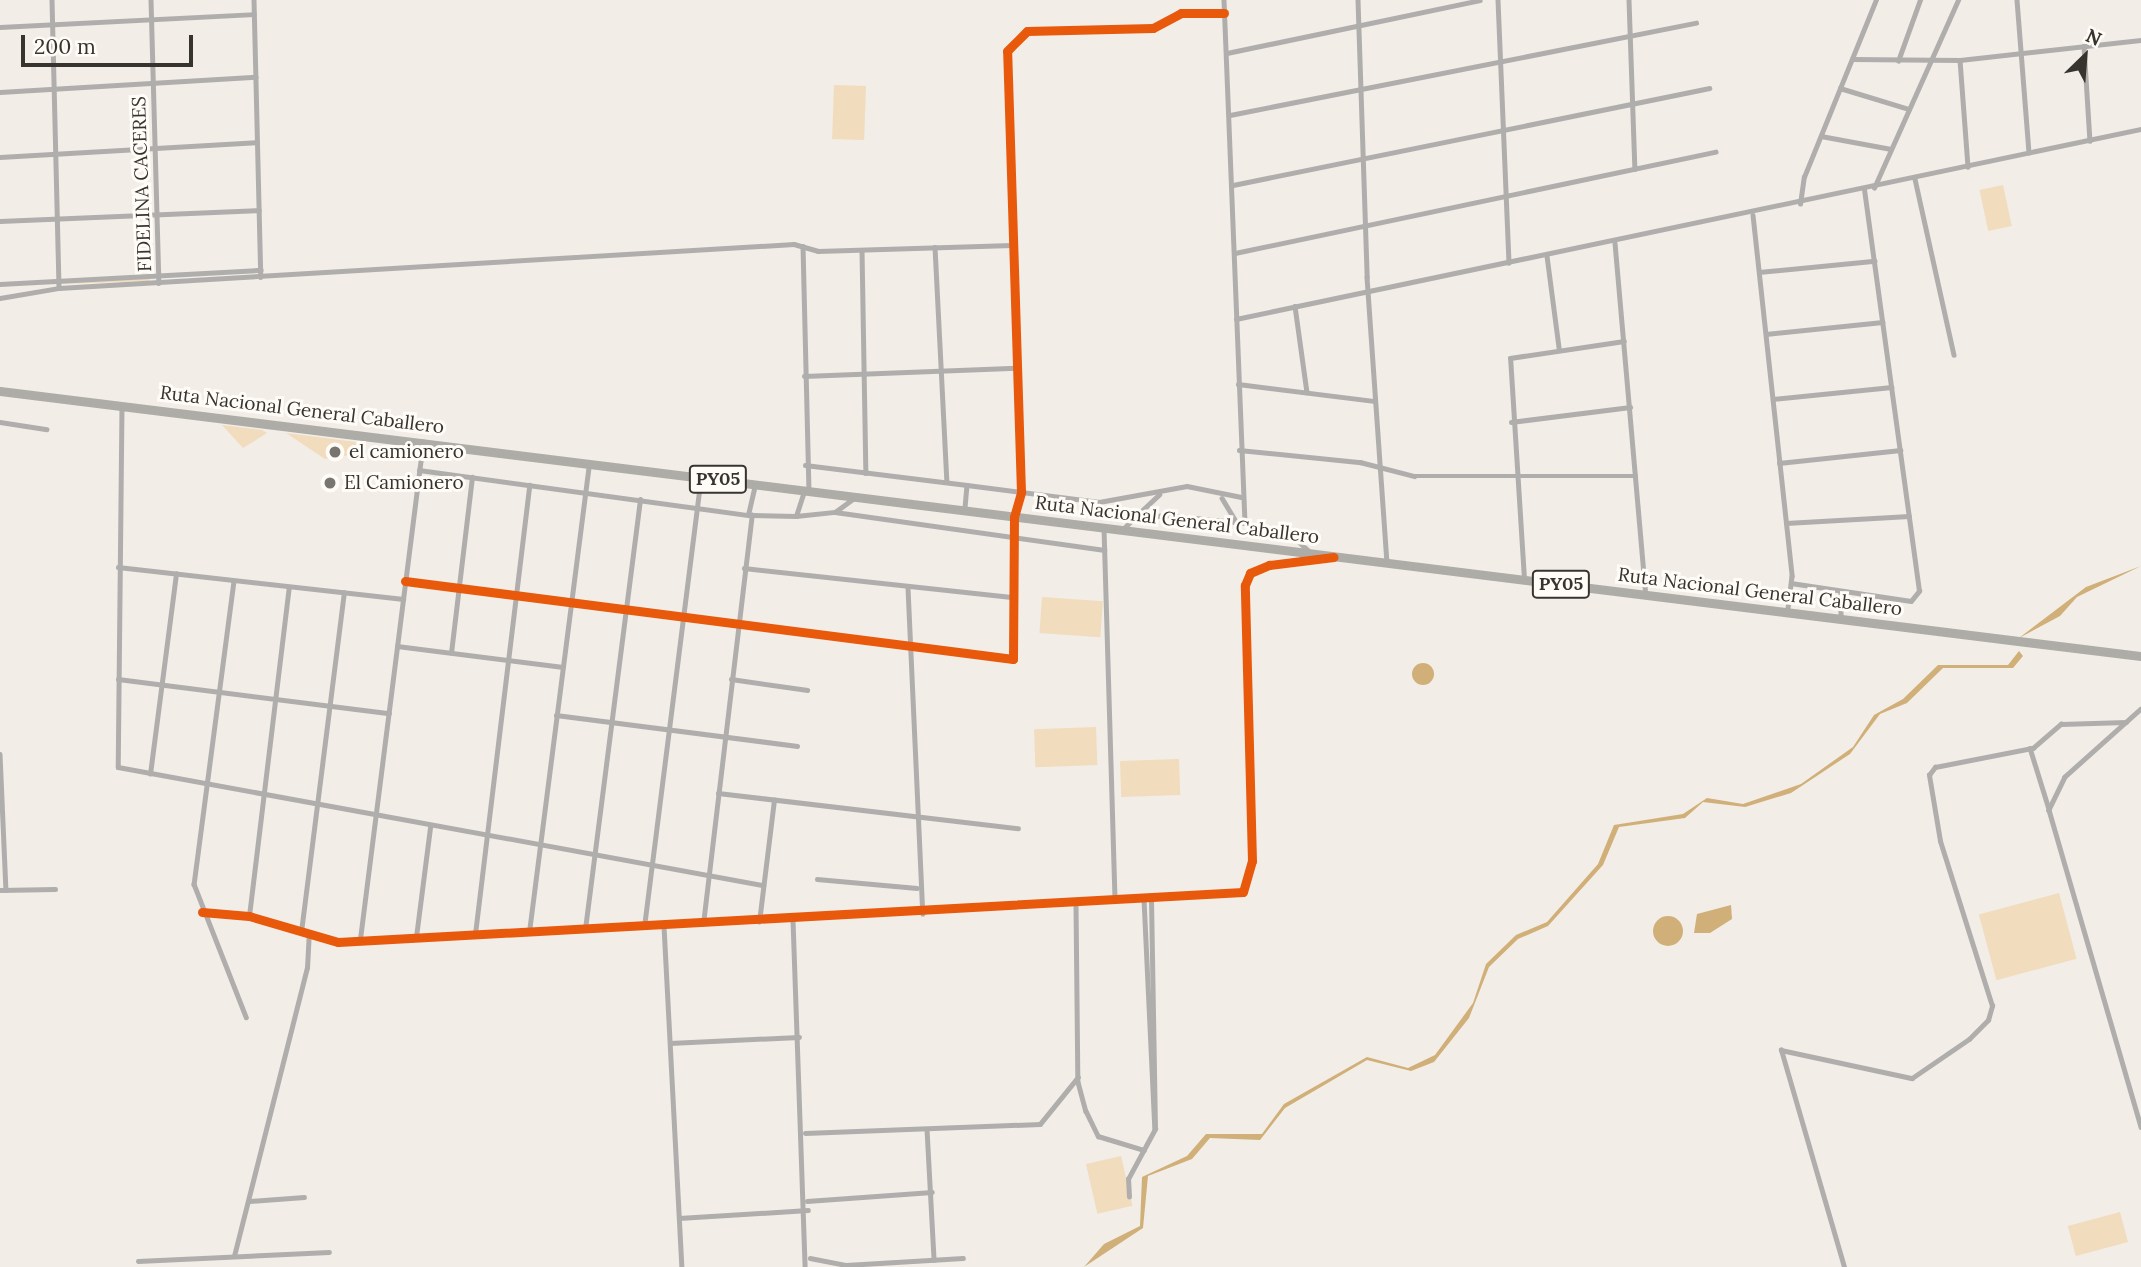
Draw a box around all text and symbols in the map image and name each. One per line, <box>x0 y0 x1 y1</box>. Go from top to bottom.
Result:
scale bar <box>24 21 196 65</box>
north arrow <box>2050 21 2120 91</box>
text: N <box>2082 23 2106 51</box>
text: 200 m <box>34 33 96 60</box>
street label: FIDELINA CACERES <box>128 96 156 272</box>
street label: Ruta Nacional General Caballero <box>159 381 445 439</box>
place label: el camionero <box>349 441 464 463</box>
marker: el camionero <box>327 444 343 460</box>
road number: PY05 <box>688 464 748 494</box>
place label: El Camionero <box>344 472 464 494</box>
marker: El Camionero <box>322 475 338 491</box>
street label: Ruta Nacional General Caballero <box>1034 491 1320 549</box>
street label: Ruta Nacional General Caballero <box>1617 563 1903 621</box>
road number: PY05 <box>1531 570 1591 598</box>

